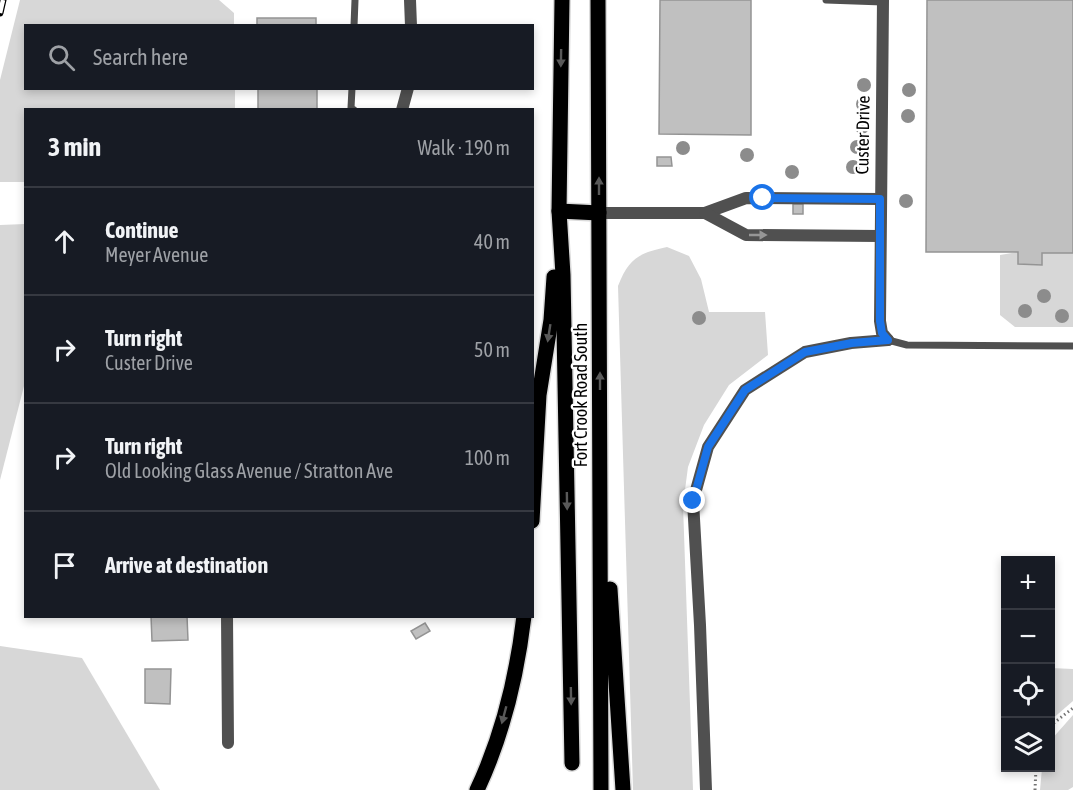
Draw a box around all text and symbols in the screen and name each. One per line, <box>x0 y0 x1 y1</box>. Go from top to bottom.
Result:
search box <box>24 24 534 90</box>
icon: search <box>45 41 78 74</box>
text: Search here <box>93 44 188 70</box>
one-way arrow <box>557 49 566 68</box>
street label: Custer Drive <box>851 95 874 175</box>
text: 3 min <box>48 132 101 162</box>
text: Walk · 190 m <box>418 136 510 159</box>
one-way arrow <box>594 176 604 195</box>
route start <box>749 184 775 210</box>
text: Continue <box>105 217 179 243</box>
icon: ahead <box>48 225 81 258</box>
text: 40 m <box>474 230 510 253</box>
one-way arrow <box>748 230 767 240</box>
text: Meyer Avenue <box>105 243 208 266</box>
one-way arrow <box>545 323 554 342</box>
street label: Fort Crook Road South <box>570 323 591 467</box>
text: Turn right <box>105 325 182 351</box>
icon: right <box>48 333 81 366</box>
text: 50 m <box>474 338 510 361</box>
text: Custer Drive <box>105 351 193 374</box>
one-way arrow <box>595 371 605 390</box>
text: Turn right <box>105 433 182 459</box>
icon: right <box>48 441 81 474</box>
text: 100 m <box>465 446 510 469</box>
text: Old Looking Glass Avenue / Stratton Ave <box>105 459 393 482</box>
route end <box>679 487 705 513</box>
one-way arrow <box>562 491 572 510</box>
icon: arrive <box>48 549 81 582</box>
text: Arrive at destination <box>105 552 268 578</box>
map controls <box>1001 556 1055 772</box>
button: + <box>1001 556 1055 610</box>
button: − <box>1001 610 1055 664</box>
button: locate <box>1001 664 1055 718</box>
one-way arrow <box>566 686 576 705</box>
one-way arrow <box>498 706 508 724</box>
button: layers <box>1001 718 1055 772</box>

